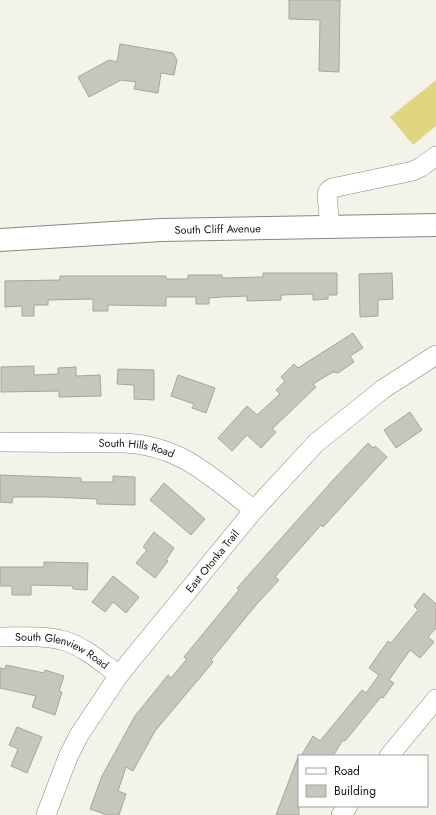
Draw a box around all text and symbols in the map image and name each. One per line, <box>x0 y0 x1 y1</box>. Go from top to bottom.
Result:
street label: South Cliff Avenue <box>174 220 261 238</box>
street label: South Hills Road <box>98 435 177 462</box>
street label: East Otonka Trail <box>182 526 243 596</box>
street label: South Glenview Road <box>15 629 112 673</box>
legend <box>298 755 428 807</box>
text: Road <box>334 762 360 780</box>
text: Building <box>334 782 376 800</box>

